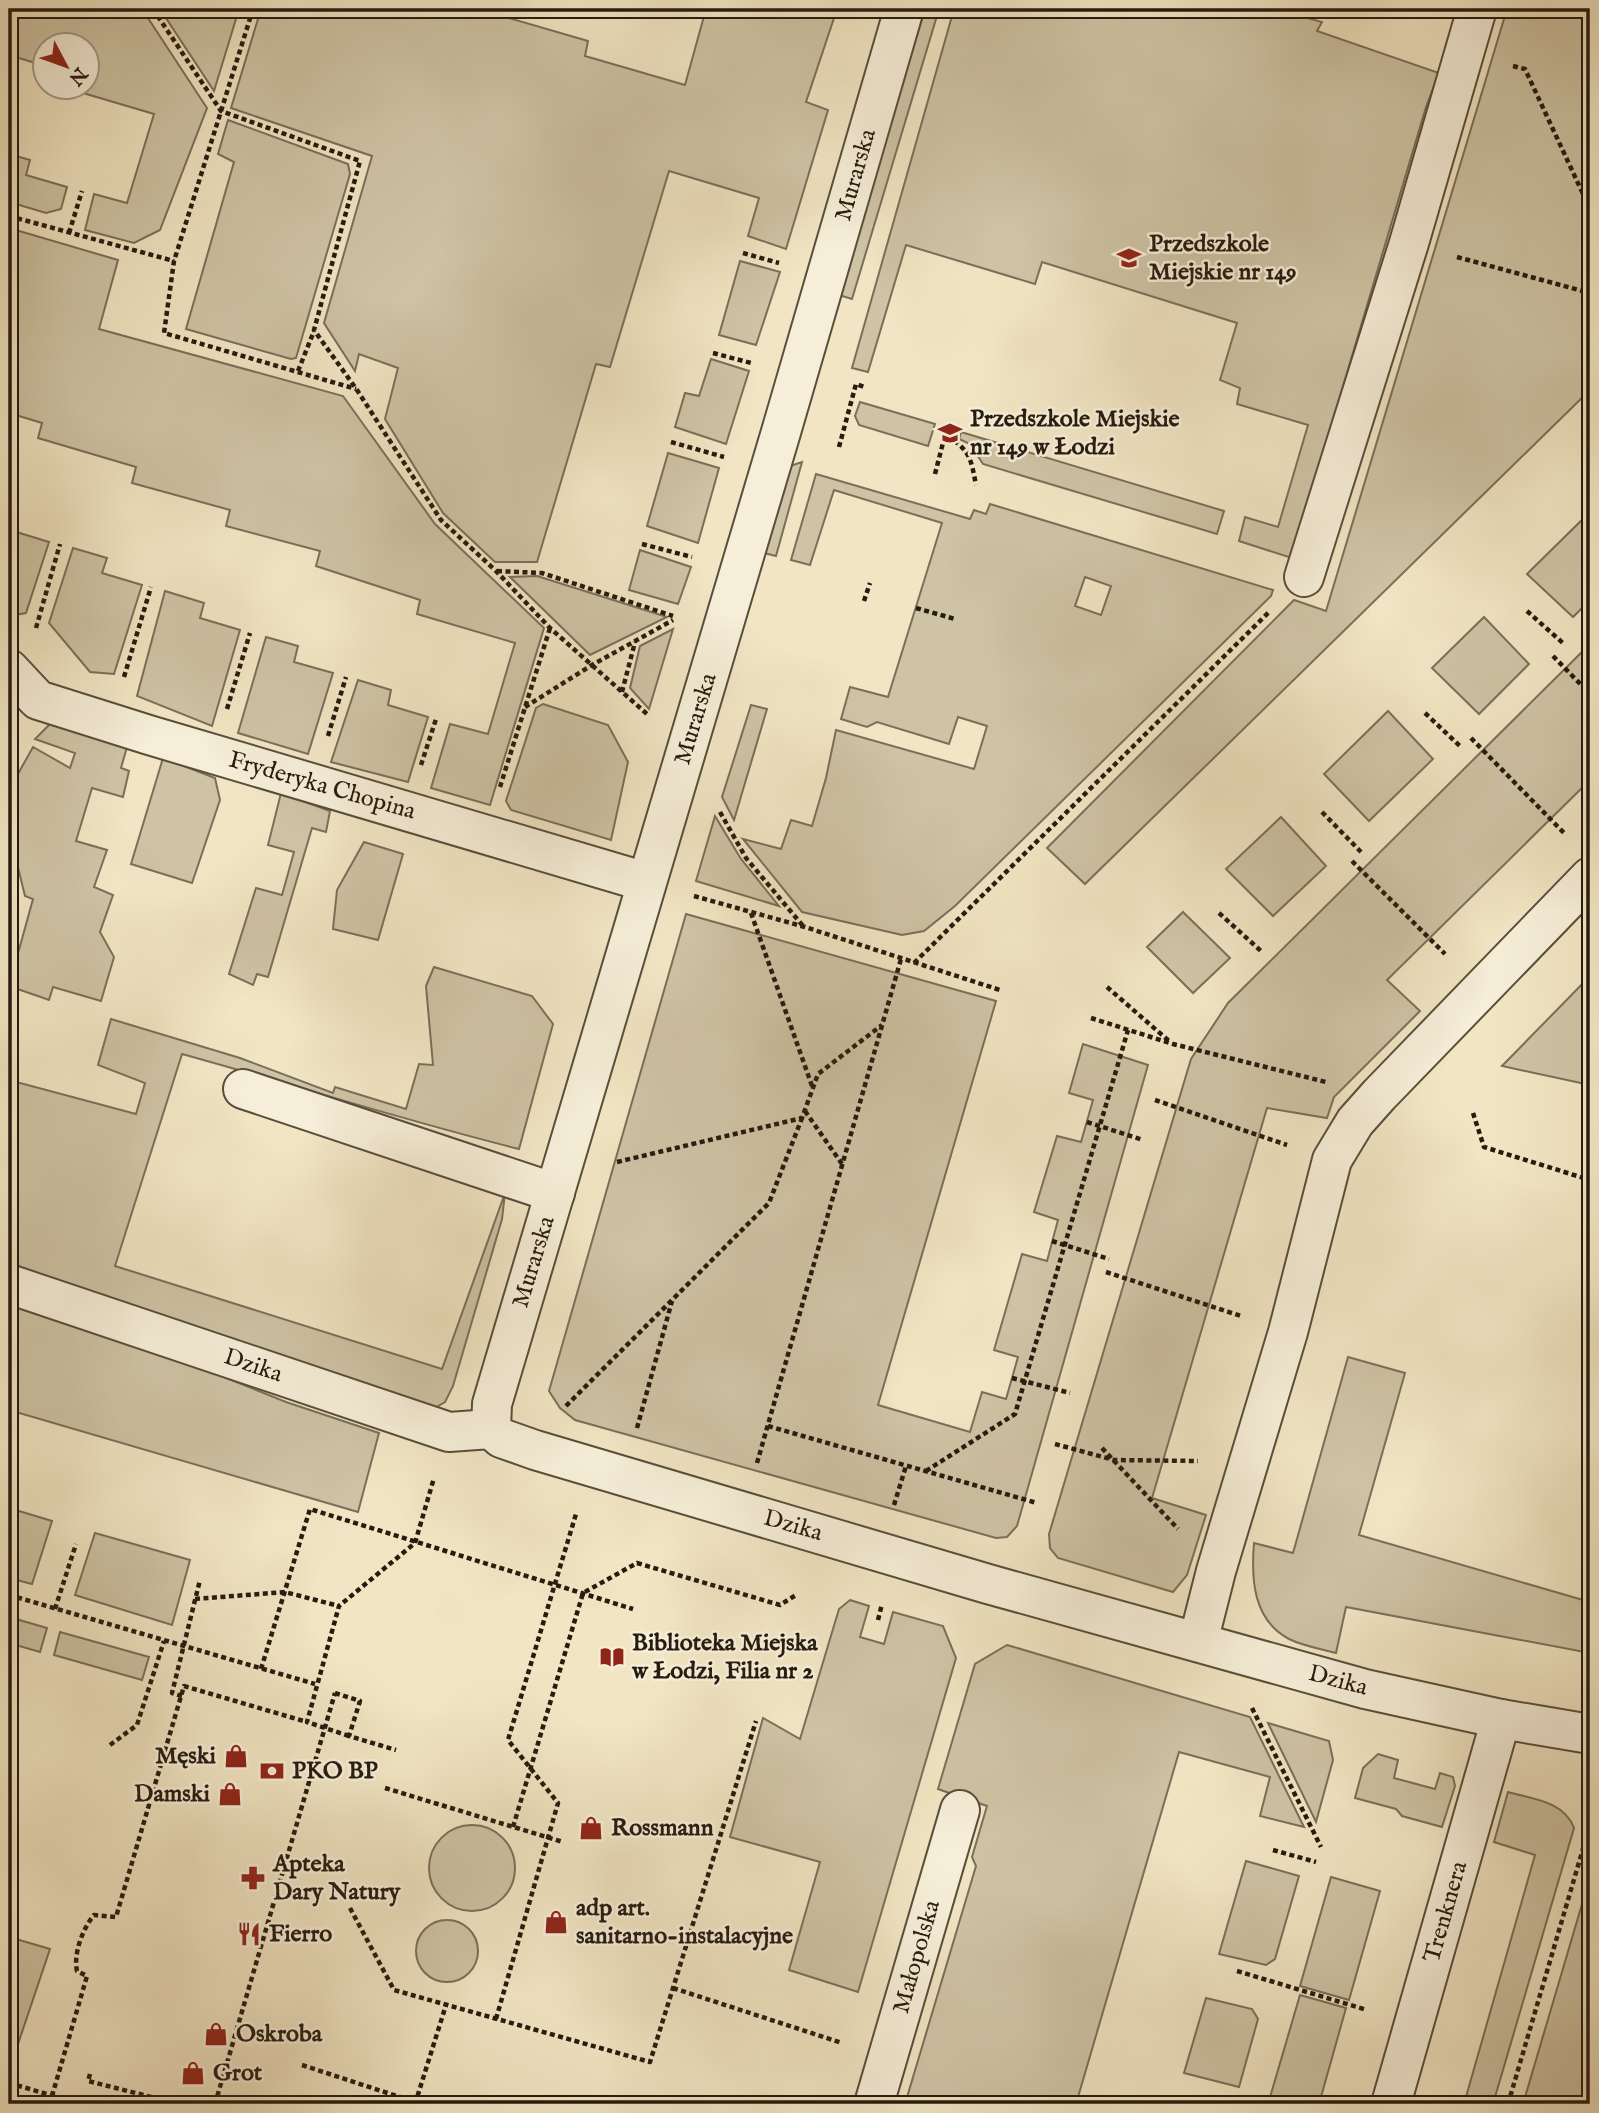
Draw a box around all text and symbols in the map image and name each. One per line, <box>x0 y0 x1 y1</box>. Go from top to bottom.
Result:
north arrow <box>32 32 102 102</box>
text: N <box>63 61 92 90</box>
street label: Murarska <box>828 125 884 225</box>
place label: Przedszkole Miejskie nr 149 <box>1149 229 1296 288</box>
school or university icon: Przedszkole Miejskie nr 149 <box>1115 244 1143 272</box>
place label: Przedszkole Miejskie nr 149 w Łodzi <box>970 404 1180 463</box>
school or university icon: Przedszkole Miejskie nr 149 w Łodzi <box>936 419 964 447</box>
street label: Murarska <box>667 669 725 769</box>
street label: Fryderyka Chopina <box>225 745 420 828</box>
street label: Murarska <box>505 1212 563 1312</box>
street label: Dzika <box>220 1342 287 1391</box>
street label: Dzika <box>760 1503 827 1549</box>
place label: Biblioteka Miejska w Łodzi, Filia nr 2 <box>631 1628 818 1687</box>
library icon: Biblioteka Miejska w Łodzi, Filia nr 2 <box>598 1643 626 1671</box>
street label: Dzika <box>1305 1658 1372 1704</box>
place label: Męski <box>155 1741 217 1772</box>
shop icon: Męski <box>222 1742 250 1770</box>
place label: PKO BP <box>292 1756 378 1787</box>
bank icon: PKO BP <box>258 1757 286 1785</box>
place label: Damski <box>134 1779 211 1810</box>
shop icon: Damski <box>216 1780 244 1808</box>
place label: Rossmann <box>611 1813 714 1844</box>
shop icon: Rossmann <box>577 1814 605 1842</box>
place label: Apteka Dary Natury <box>272 1849 401 1908</box>
street label: Trenknera <box>1417 1857 1475 1966</box>
pharmacy icon: Apteka Dary Natury <box>239 1864 267 1892</box>
place label: adp art. sanitarno-instalacyjne <box>576 1893 793 1952</box>
street label: Małopolska <box>886 1896 948 2017</box>
shop icon: adp art. sanitarno-instalacyjne <box>542 1908 570 1936</box>
place label: Fierro <box>269 1919 332 1950</box>
restaurant icon: Fierro <box>235 1920 263 1948</box>
place label: Oskroba <box>236 2019 323 2050</box>
shop icon: Oskroba <box>202 2020 230 2048</box>
place label: Grot <box>213 2058 263 2089</box>
shop icon: Grot <box>179 2059 207 2087</box>

